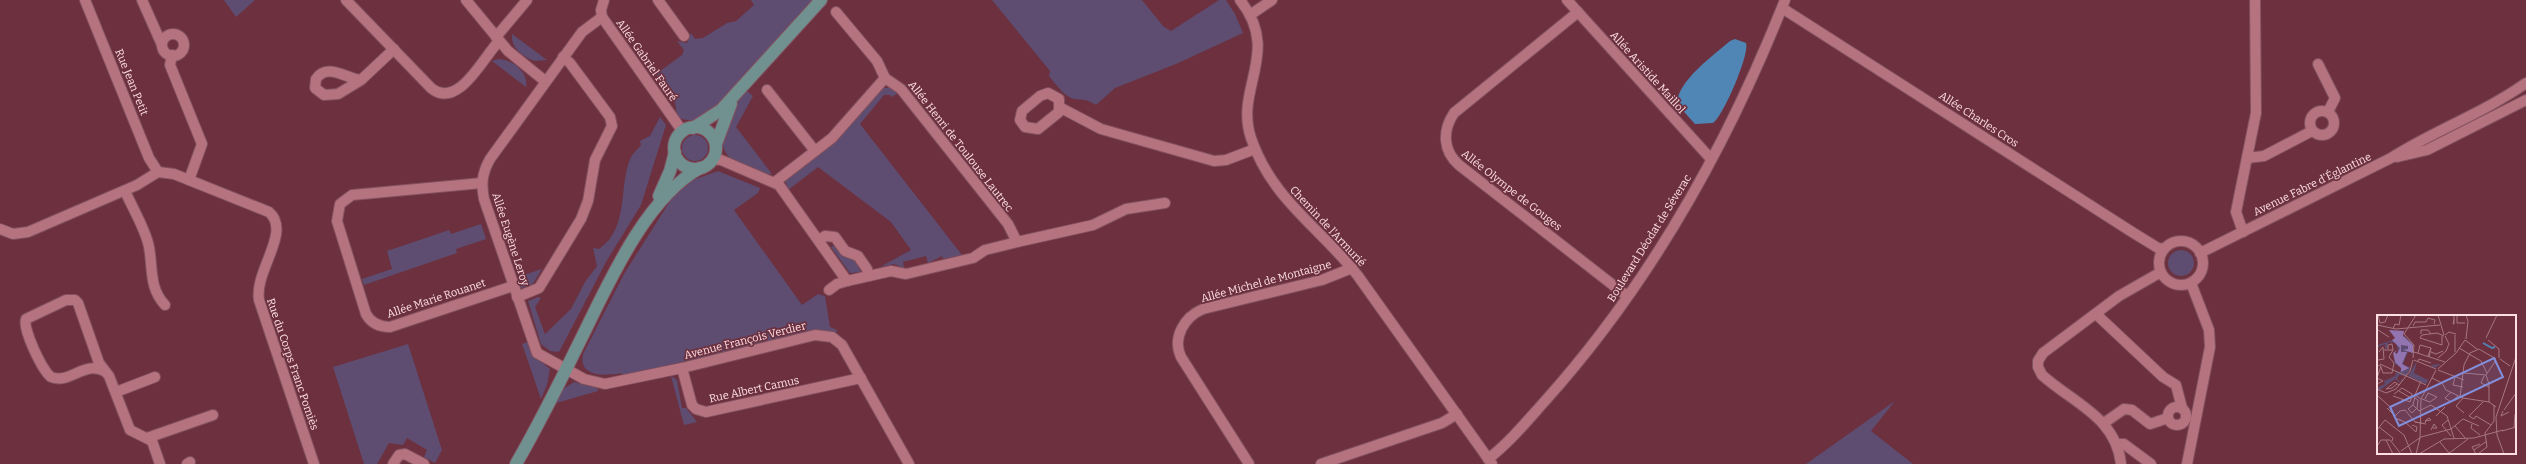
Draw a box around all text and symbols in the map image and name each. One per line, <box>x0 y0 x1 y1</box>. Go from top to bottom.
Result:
street label: Allée Gabriel Fauré <box>613 17 680 104</box>
street label: Allée Aristide Maillol <box>1607 29 1688 116</box>
street label: Rue Jean Petit <box>112 47 151 117</box>
street label: Allée Henri de Toulouse Lautrec <box>905 78 1016 215</box>
street label: Allée Charles Cros <box>1937 89 2021 150</box>
street label: Allée Olympe de Gouges <box>1459 147 1564 234</box>
street label: Avenue Fabre d'Églantine <box>2251 149 2373 219</box>
street label: Boulevard Déodat de Séverac <box>1605 172 1694 304</box>
street label: Chemin de l'Armurié <box>1287 183 1368 269</box>
street label: Allée Eugène Leroy <box>489 191 532 288</box>
street label: Allée Michel de Montaigne <box>1199 258 1333 305</box>
street label: Allée Marie Rouanet <box>385 276 487 321</box>
street label: Rue du Corps Franc Pomiès <box>264 297 321 432</box>
inset map <box>2377 315 2516 454</box>
street label: Avenue François Verdier <box>683 319 807 362</box>
street label: Rue Albert Camus <box>708 374 800 405</box>

